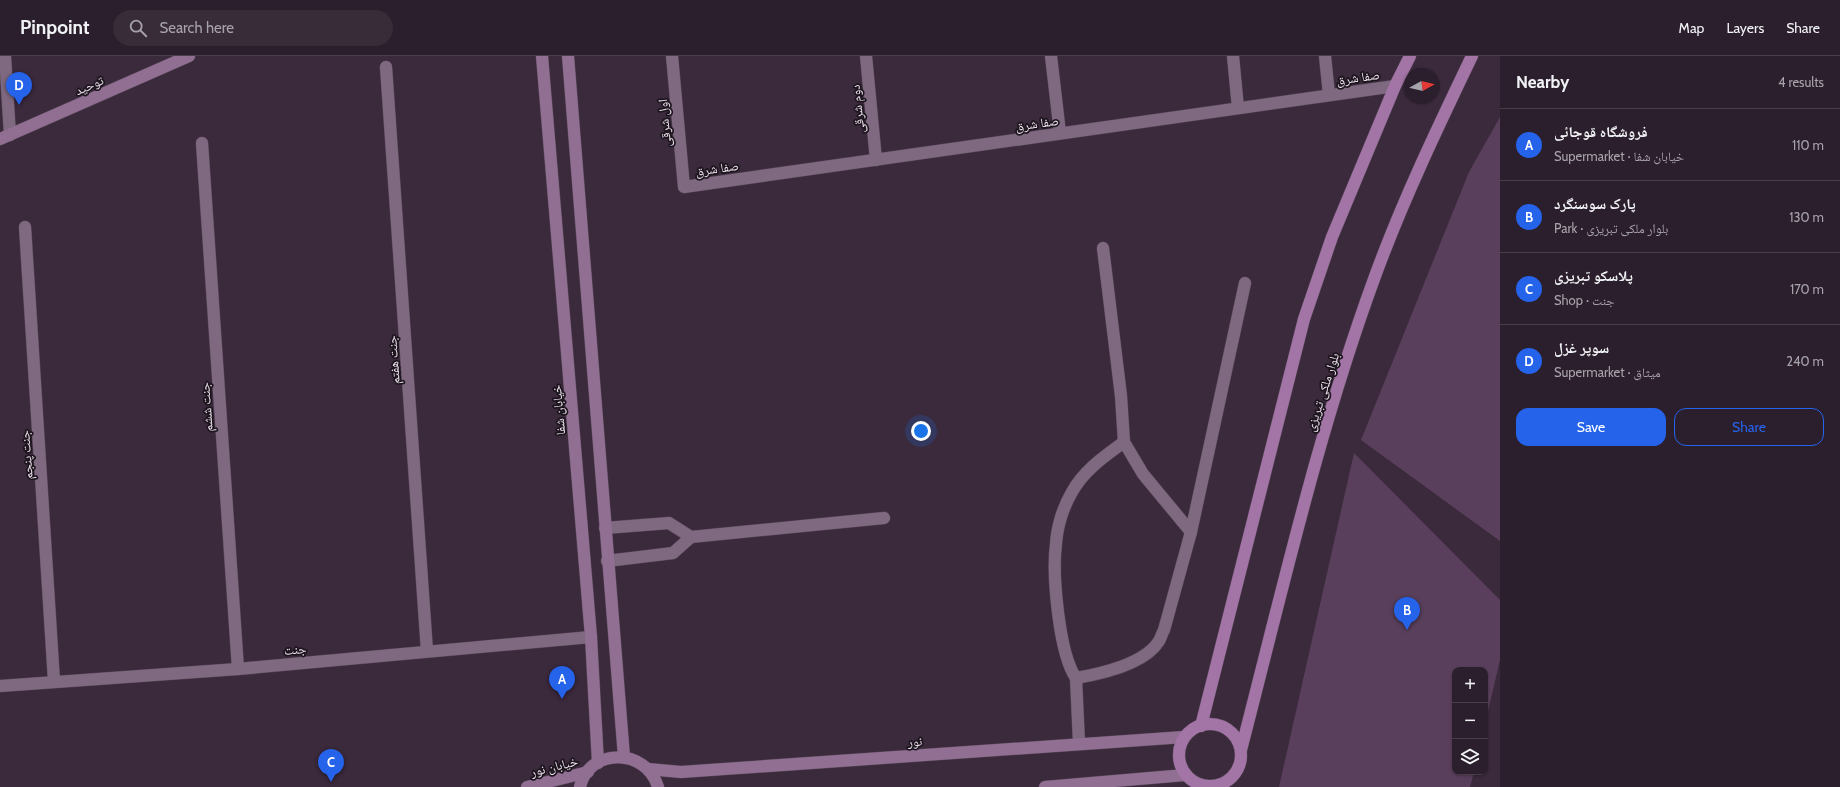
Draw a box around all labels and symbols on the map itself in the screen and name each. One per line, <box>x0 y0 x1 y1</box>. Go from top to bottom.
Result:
street label: صفا شرق <box>1335 66 1381 89</box>
north arrow <box>1404 68 1440 104</box>
pin: D <box>6 72 32 105</box>
street label: توحید <box>72 72 106 99</box>
street label: دوم شرقی <box>846 84 869 134</box>
street label: اول شرقی <box>654 98 675 148</box>
street label: صفا شرق <box>1014 112 1060 135</box>
street label: صفا شرق <box>694 157 740 180</box>
street label: جنت هفتم <box>383 335 404 385</box>
street label: بلوار ملکى تبریزى <box>1302 350 1343 434</box>
street label: جنت ششم <box>196 382 217 432</box>
street label: خیابان شفا <box>548 384 569 436</box>
your location <box>911 421 931 441</box>
street label: جنت پنجم <box>16 430 37 480</box>
pin: B <box>1394 597 1420 630</box>
street label: جنت <box>283 640 307 658</box>
pin: A <box>549 666 575 699</box>
street label: نور <box>906 733 923 751</box>
pin: C <box>318 749 344 782</box>
street label: خیابان نور <box>528 752 580 781</box>

